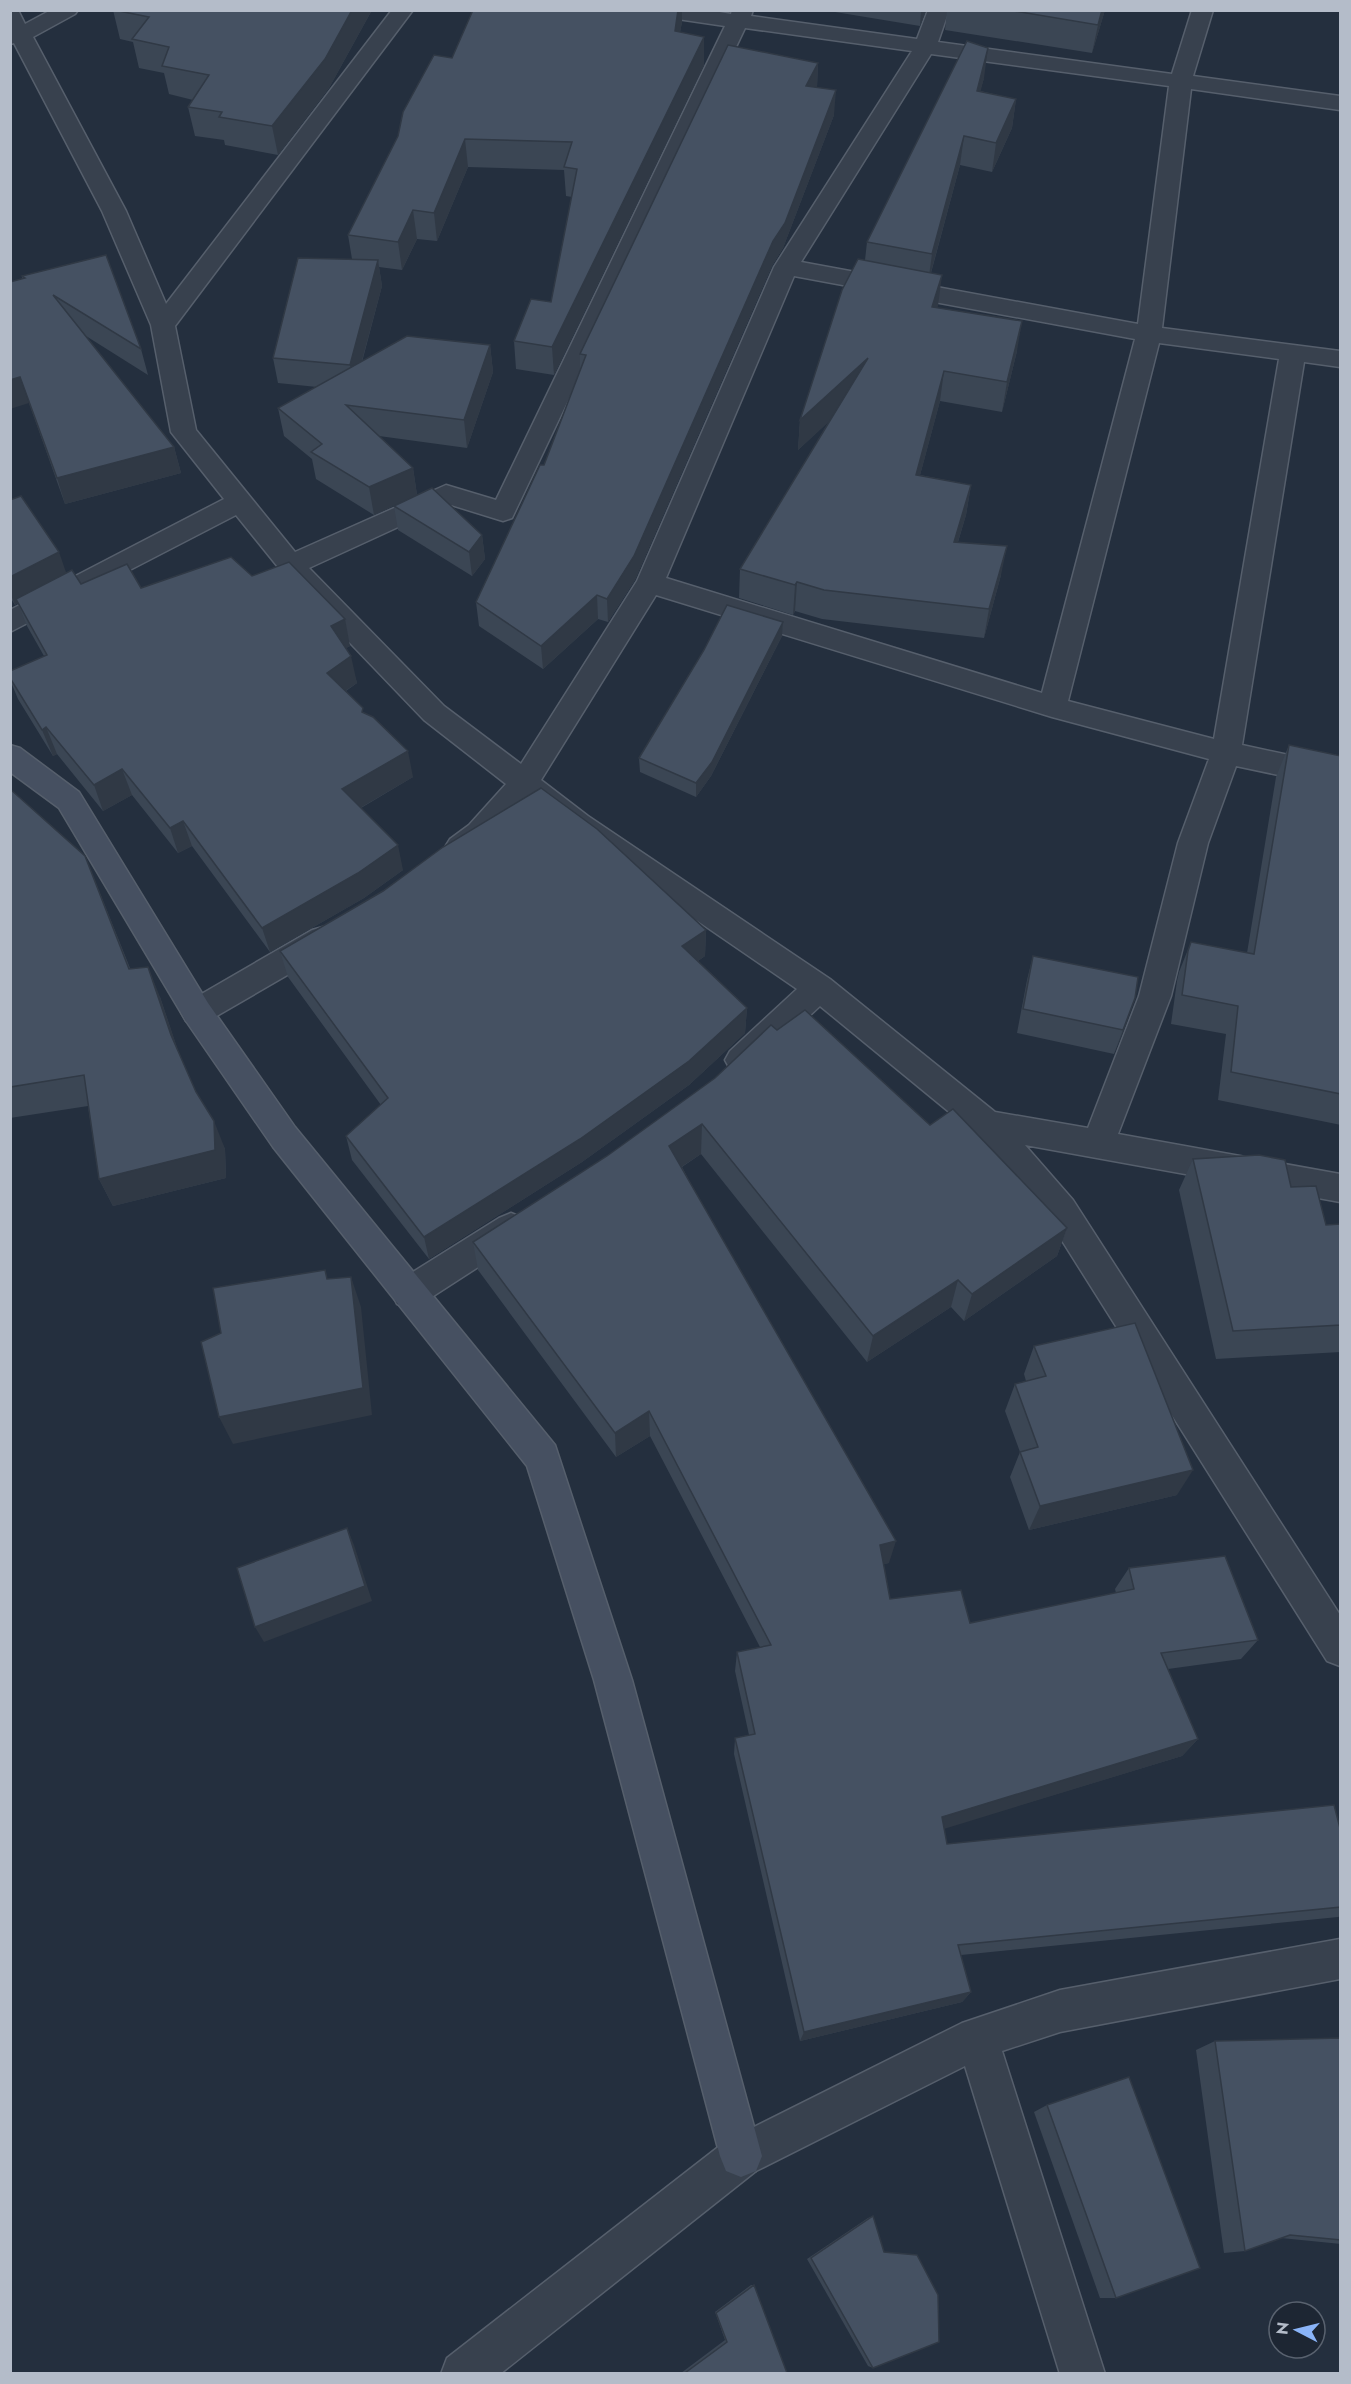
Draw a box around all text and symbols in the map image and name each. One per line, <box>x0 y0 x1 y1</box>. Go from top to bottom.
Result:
north arrow <box>1267 2300 1327 2360</box>
text: N <box>1270 2321 1295 2336</box>

